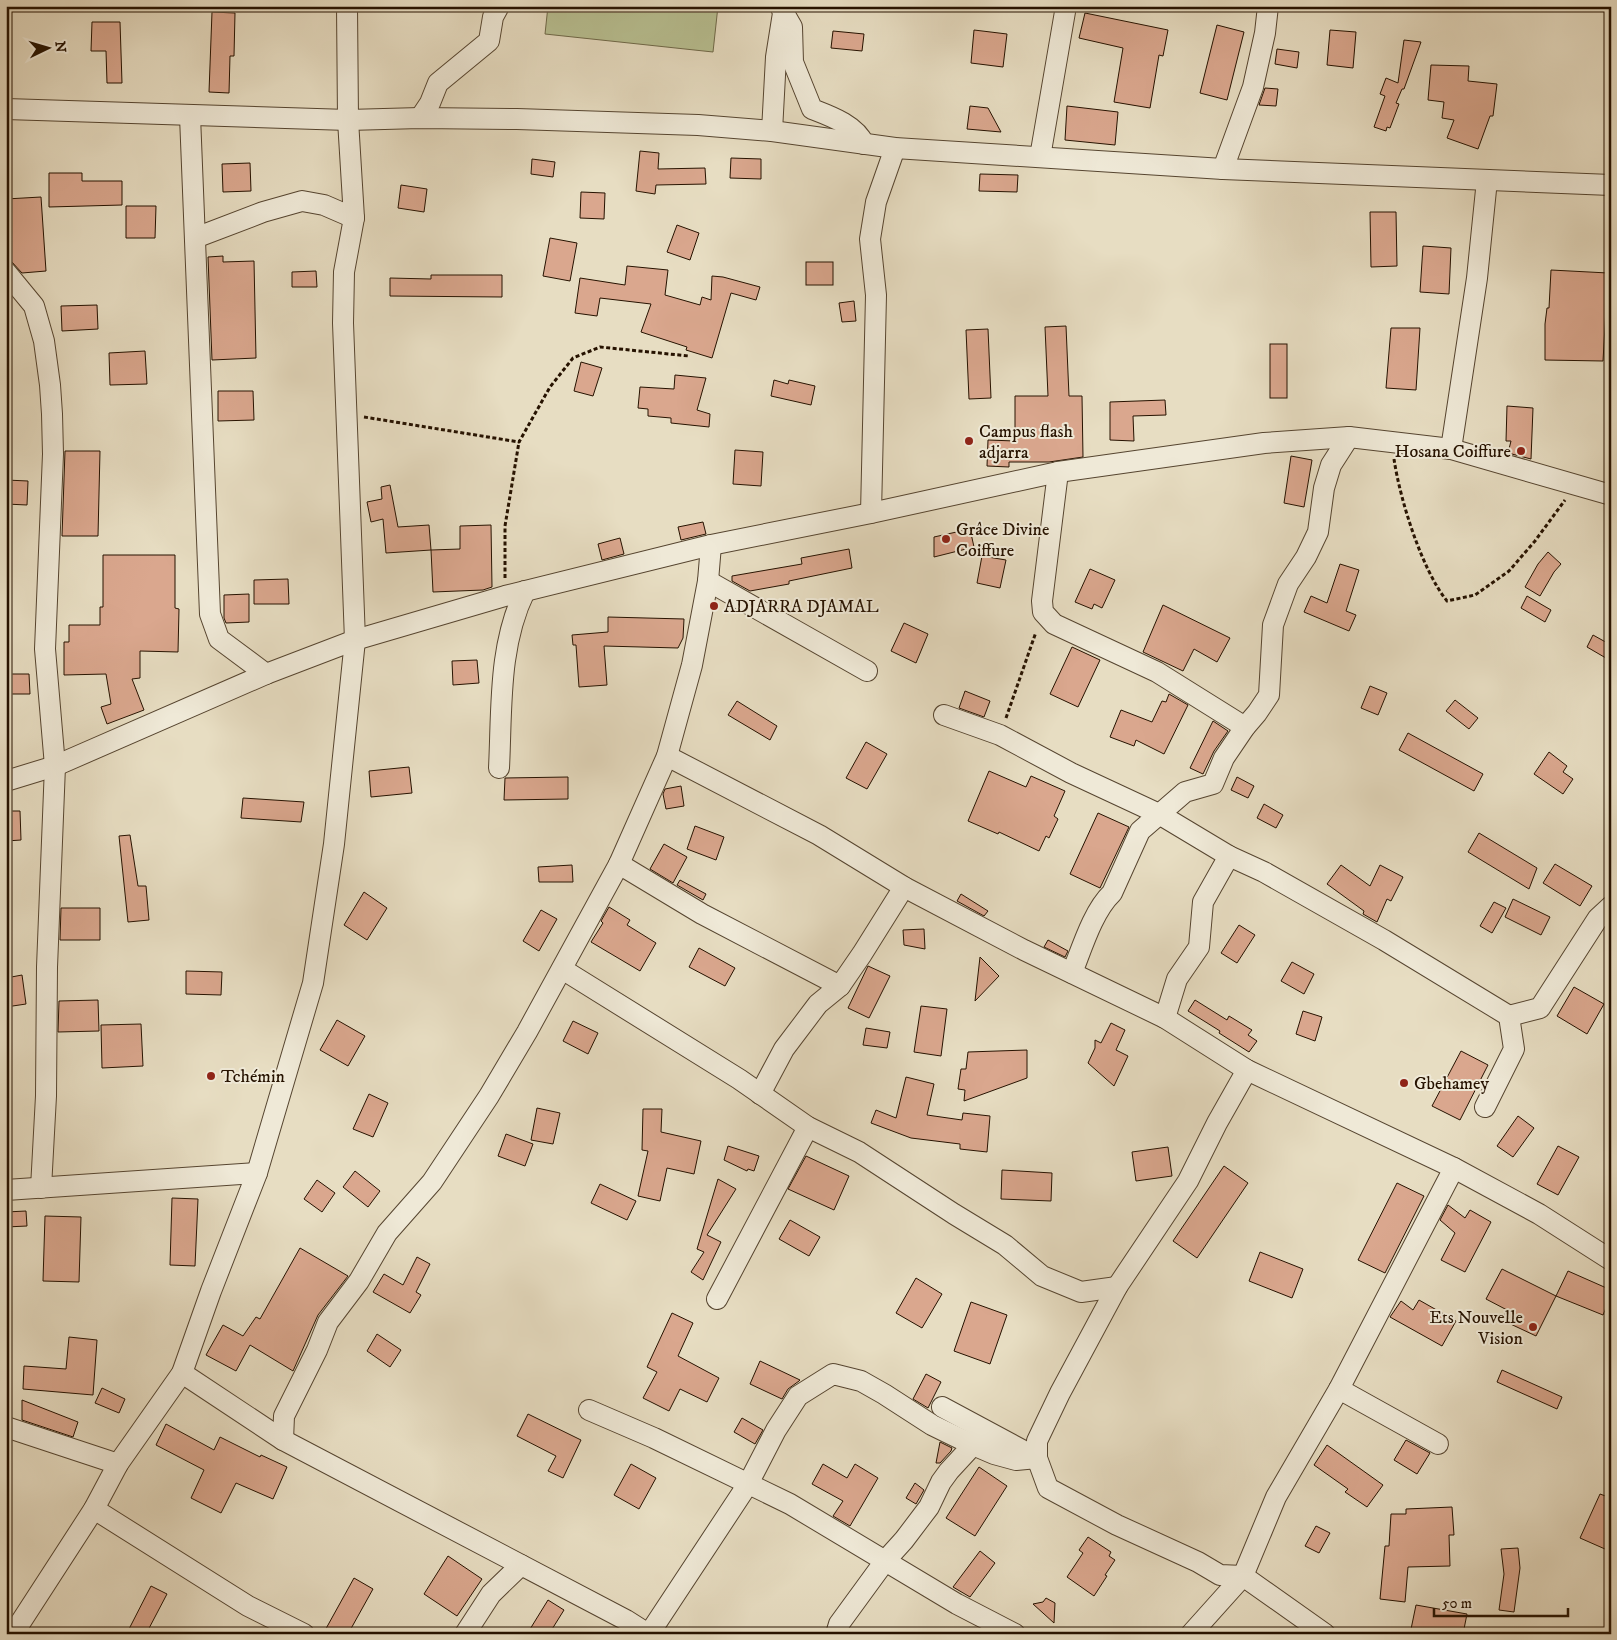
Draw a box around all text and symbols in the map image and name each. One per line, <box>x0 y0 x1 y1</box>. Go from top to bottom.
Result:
north arrow <box>22 22 72 72</box>
text: N <box>50 40 69 54</box>
place label: Campus flash adjarra <box>979 421 1074 464</box>
marker: Campus flash adjarra <box>963 435 975 447</box>
place label: Hosana Coiffure <box>1395 441 1511 463</box>
marker: Hosana Coiffure <box>1515 445 1527 457</box>
place label: Grâce Divine Coiffure <box>956 519 1049 562</box>
marker: Grâce Divine Coiffure <box>940 533 952 545</box>
place label: ADJARRA DJAMAL <box>724 596 879 618</box>
marker: ADJARRA DJAMAL <box>708 600 720 612</box>
place label: Tchémin <box>221 1066 286 1088</box>
marker: Tchémin <box>205 1070 217 1082</box>
place label: Gbehamey <box>1414 1073 1489 1095</box>
marker: Gbehamey <box>1398 1077 1410 1089</box>
place label: Ets Nouvelle Vision <box>1429 1307 1524 1350</box>
marker: Ets Nouvelle Vision <box>1527 1321 1539 1333</box>
scale bar <box>1434 1585 1568 1617</box>
text: 50 m <box>1442 1594 1472 1613</box>

